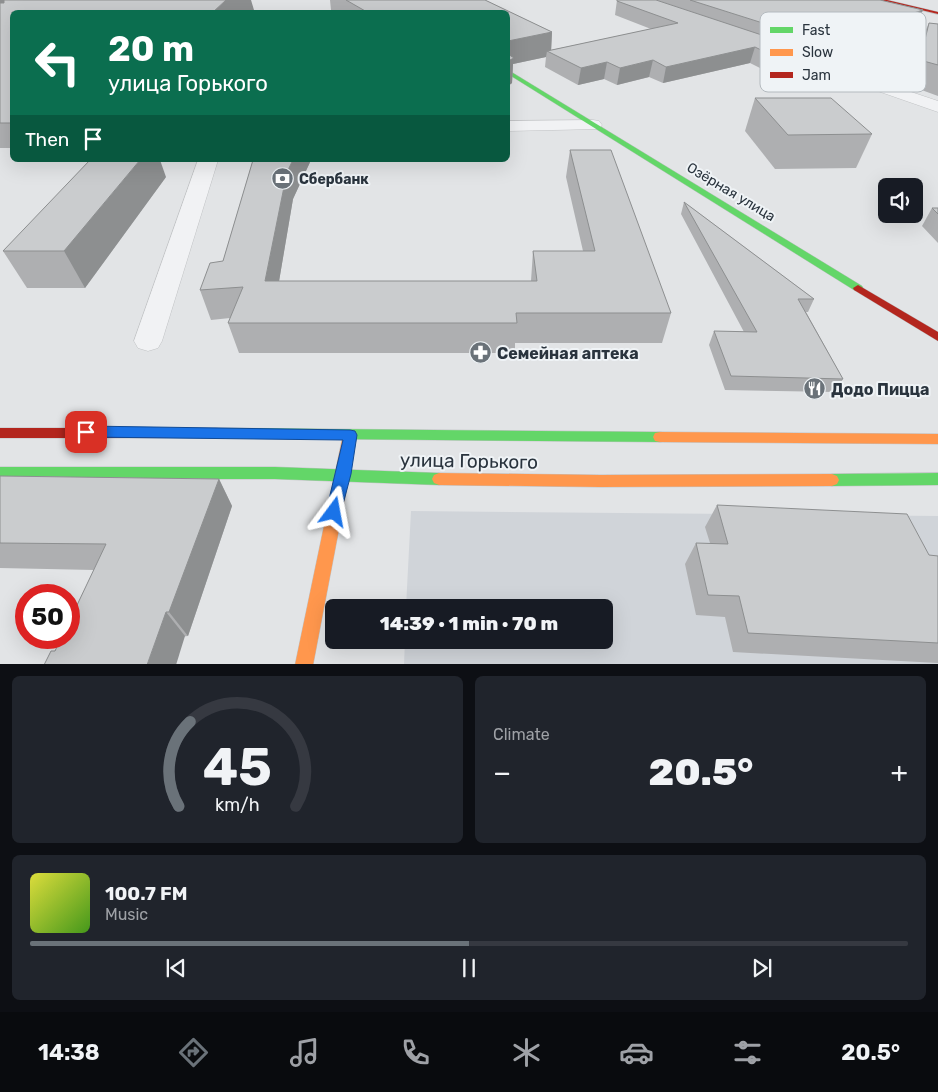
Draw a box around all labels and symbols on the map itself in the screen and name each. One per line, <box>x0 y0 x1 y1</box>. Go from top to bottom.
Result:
legend <box>760 12 926 92</box>
text: Fast <box>802 22 831 39</box>
text: Slow <box>802 44 833 61</box>
text: Jam <box>802 67 831 84</box>
street label: Озёрная улица <box>684 159 778 225</box>
bank icon: Сбербанк <box>271 167 295 191</box>
place label: Сбербанк <box>299 171 369 188</box>
pharmacy icon: Семейная аптека <box>469 341 493 365</box>
place label: Семейная аптека <box>497 344 639 363</box>
restaurant icon: Додо Пицца <box>803 377 827 401</box>
place label: Додо Пицца <box>831 380 930 399</box>
pin <box>65 411 107 453</box>
street label: улица Горького <box>400 448 538 474</box>
position arrow <box>307 485 359 537</box>
speed limit sign: 50 <box>15 584 80 649</box>

